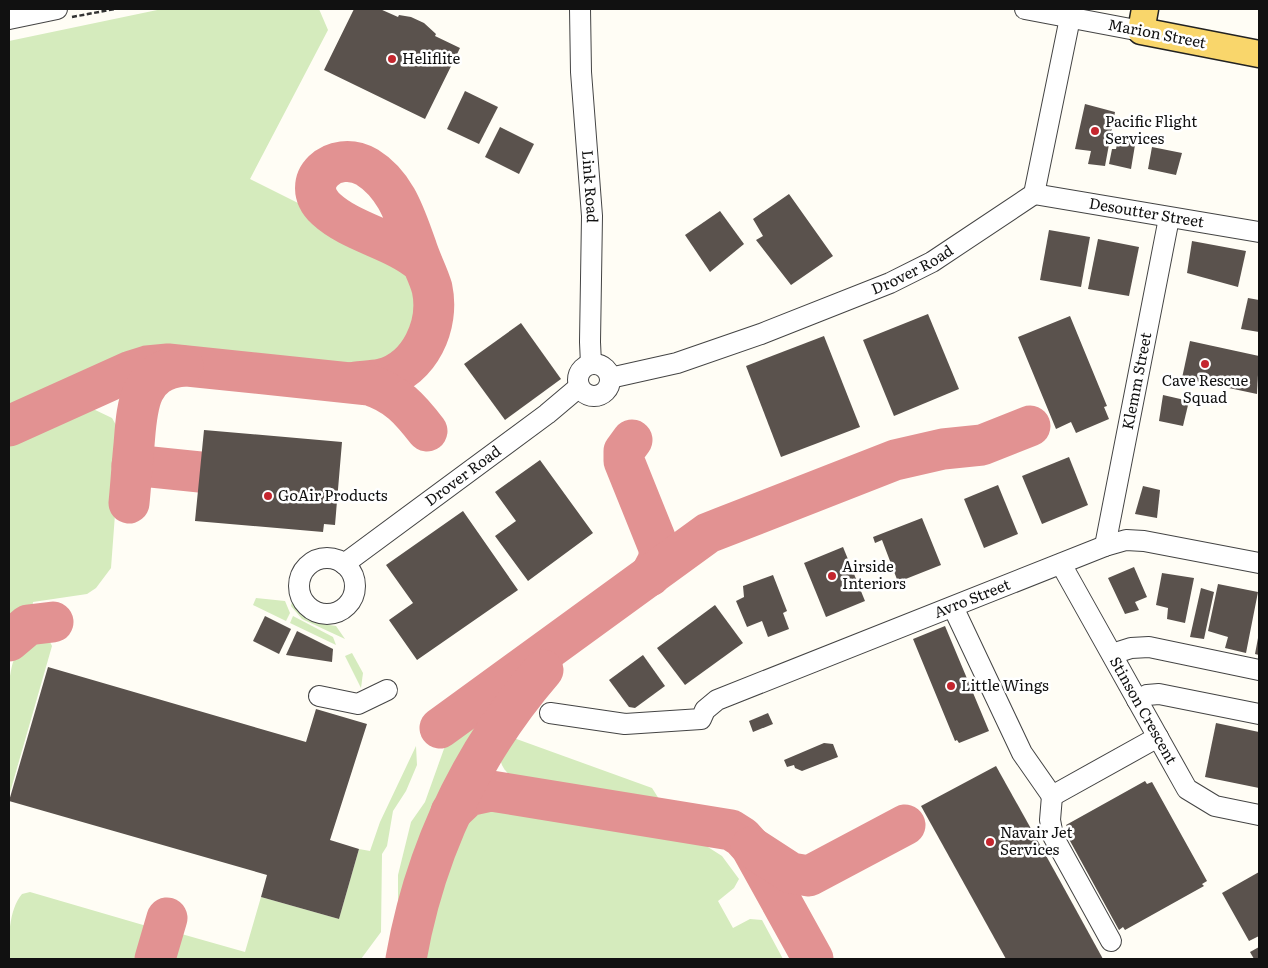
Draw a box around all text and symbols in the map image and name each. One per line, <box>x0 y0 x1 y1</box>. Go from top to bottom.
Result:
street label: Marion Street <box>1106 12 1208 53</box>
place label: Heliflite <box>402 46 461 69</box>
marker: Heliflite <box>386 53 398 65</box>
place label: Pacific Flight Services <box>1105 109 1197 149</box>
marker: Pacific Flight Services <box>1089 125 1101 137</box>
street label: Link Road <box>577 149 605 223</box>
street label: Desoutter Street <box>1087 190 1206 233</box>
street label: Drover Road <box>867 238 957 299</box>
street label: Klemm Street <box>1115 330 1156 432</box>
marker: Cave Rescue Squad <box>1199 358 1211 370</box>
place label: Cave Rescue Squad <box>1162 368 1249 408</box>
street label: Drover Road <box>419 439 505 511</box>
place label: GoAir Products <box>278 483 388 506</box>
marker: GoAir Products <box>262 490 274 502</box>
place label: Airside Interiors <box>842 554 906 594</box>
marker: Airside Interiors <box>826 570 838 582</box>
street label: Avro Street <box>930 572 1013 623</box>
street label: Stinson Crescent <box>1105 652 1184 768</box>
place label: Little Wings <box>961 673 1049 696</box>
marker: Little Wings <box>945 680 957 692</box>
place label: Navair Jet Services <box>1000 820 1072 860</box>
marker: Navair Jet Services <box>984 836 996 848</box>

